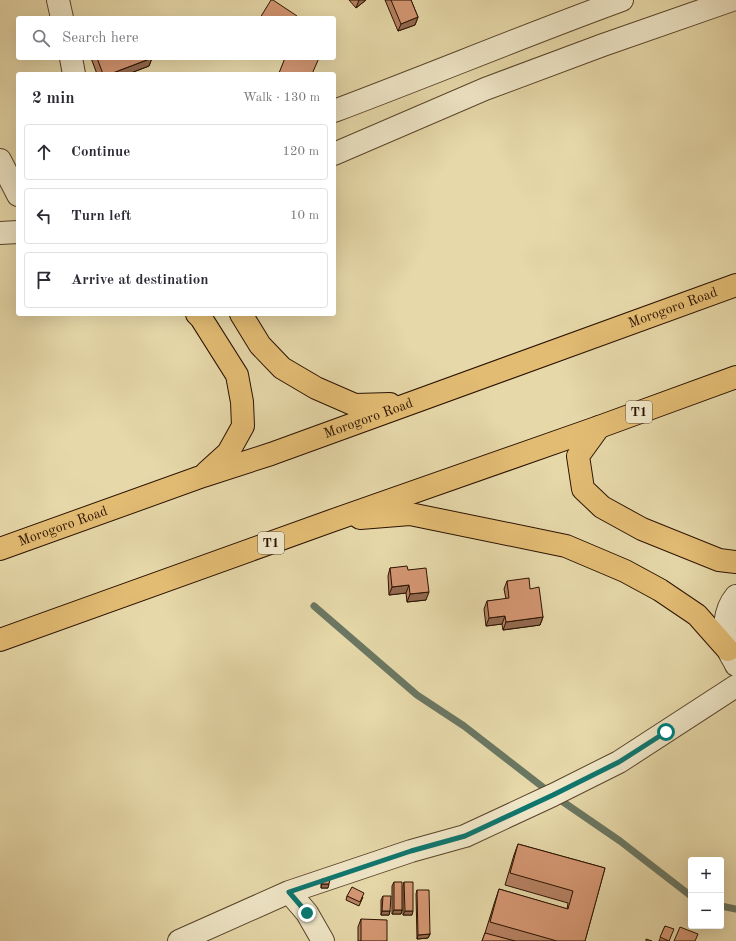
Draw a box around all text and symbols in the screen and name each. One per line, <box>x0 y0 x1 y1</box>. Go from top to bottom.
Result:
search box <box>16 16 336 60</box>
icon: search <box>30 27 52 49</box>
text: Search here <box>62 31 139 46</box>
text: 2 min <box>32 90 75 107</box>
text: Walk · 130 m <box>243 91 320 104</box>
icon: ahead <box>33 141 55 163</box>
text: Continue <box>71 145 130 160</box>
text: 120 m <box>282 145 319 158</box>
icon: left <box>33 205 55 227</box>
text: Turn left <box>71 209 131 224</box>
text: 10 m <box>290 209 319 222</box>
icon: arrive <box>33 269 55 291</box>
text: Arrive at destination <box>71 273 209 288</box>
street label: Morogoro Road <box>627 285 720 330</box>
street label: Morogoro Road <box>322 396 415 441</box>
road number: T1 <box>626 401 652 423</box>
street label: Morogoro Road <box>17 504 110 549</box>
road number: T1 <box>258 532 284 554</box>
route start <box>657 723 675 741</box>
map controls <box>688 857 724 929</box>
button: + <box>688 857 724 893</box>
button: − <box>688 893 724 929</box>
route end <box>298 904 316 922</box>

